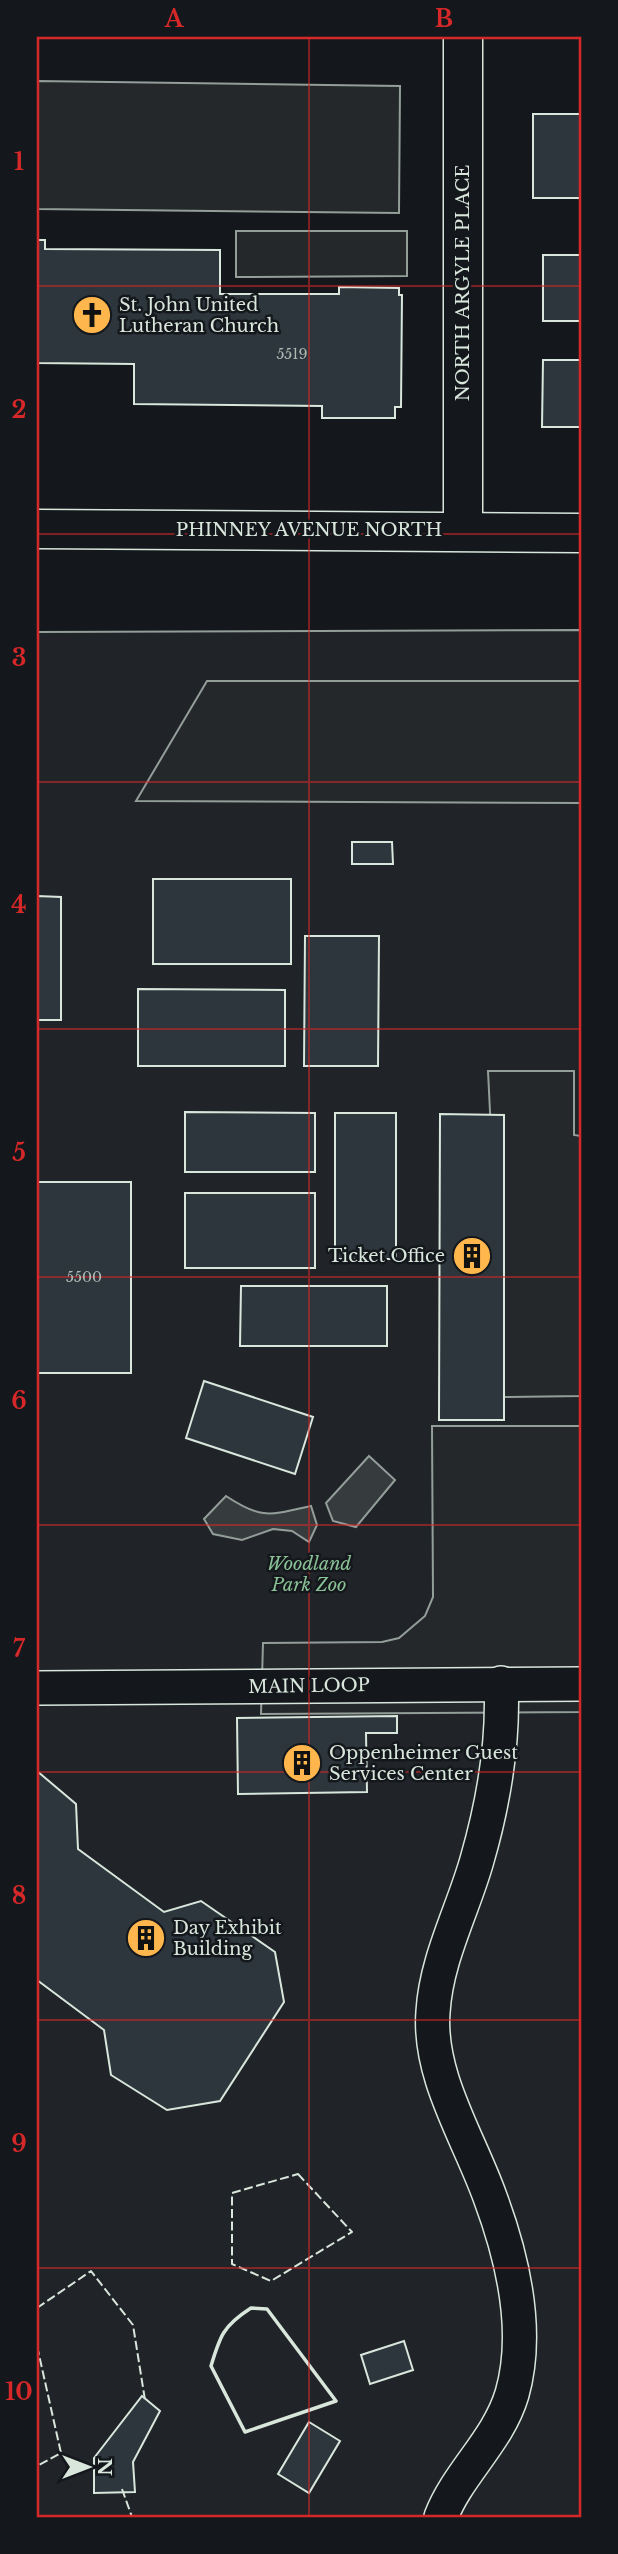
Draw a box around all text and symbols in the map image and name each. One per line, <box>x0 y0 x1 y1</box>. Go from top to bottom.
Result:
text: A <box>164 5 185 33</box>
text: B <box>435 5 453 33</box>
text: 1 <box>14 148 24 176</box>
street label: NORTH ARGYLE PLACE <box>452 165 474 401</box>
church icon: St. John United Lutheran Church <box>71 294 113 336</box>
place label: St. John United Lutheran Church <box>119 294 279 337</box>
house number: 5519 <box>276 345 308 363</box>
text: 2 <box>12 396 26 424</box>
street label: PHINNEY AVENUE NORTH <box>176 519 442 541</box>
text: 3 <box>12 644 26 672</box>
text: 4 <box>11 891 27 919</box>
text: 5 <box>12 1139 26 1167</box>
building icon: Ticket Office <box>451 1235 493 1277</box>
place label: Ticket Office <box>328 1245 445 1267</box>
house number: 5500 <box>66 1268 102 1286</box>
text: 6 <box>11 1387 27 1415</box>
park label: Woodland Park Zoo <box>267 1553 351 1596</box>
text: 7 <box>13 1635 26 1663</box>
street label: MAIN LOOP <box>248 1674 370 1698</box>
building icon: Oppenheimer Guest Services Center <box>281 1742 323 1784</box>
place label: Oppenheimer Guest Services Center <box>329 1742 518 1785</box>
text: 8 <box>12 1882 26 1910</box>
building icon: Day Exhibit Building <box>125 1917 167 1959</box>
place label: Day Exhibit Building <box>173 1917 282 1960</box>
text: 9 <box>11 2130 27 2158</box>
text: 10 <box>5 2378 33 2406</box>
north arrow <box>52 2432 122 2502</box>
text: N <box>93 2458 116 2476</box>

